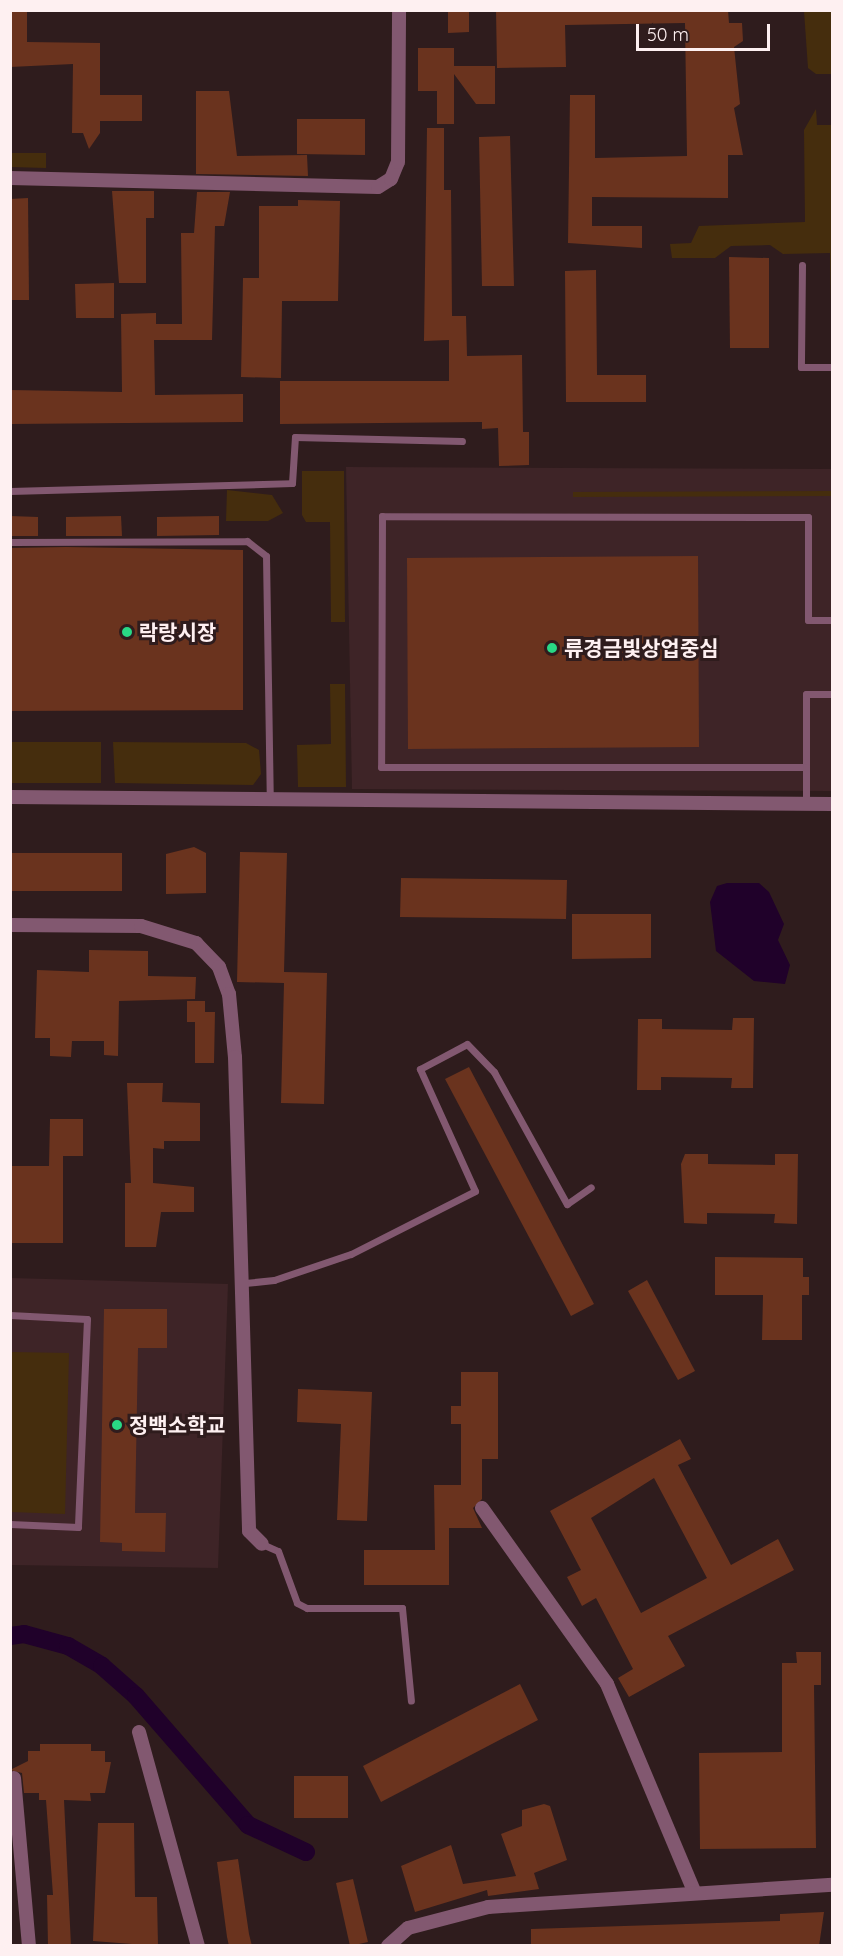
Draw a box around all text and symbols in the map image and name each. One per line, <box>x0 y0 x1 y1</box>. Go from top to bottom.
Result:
scale bar <box>639 12 772 50</box>
text: 50 m <box>647 23 689 46</box>
place label: 락랑시장 <box>139 619 216 645</box>
marker: 락랑시장 <box>120 625 134 639</box>
place label: 류경금빛상업중심 <box>564 635 719 661</box>
marker: 류경금빛상업중심 <box>545 641 559 655</box>
place label: 정백소학교 <box>129 1412 226 1438</box>
marker: 정백소학교 <box>110 1418 124 1432</box>

